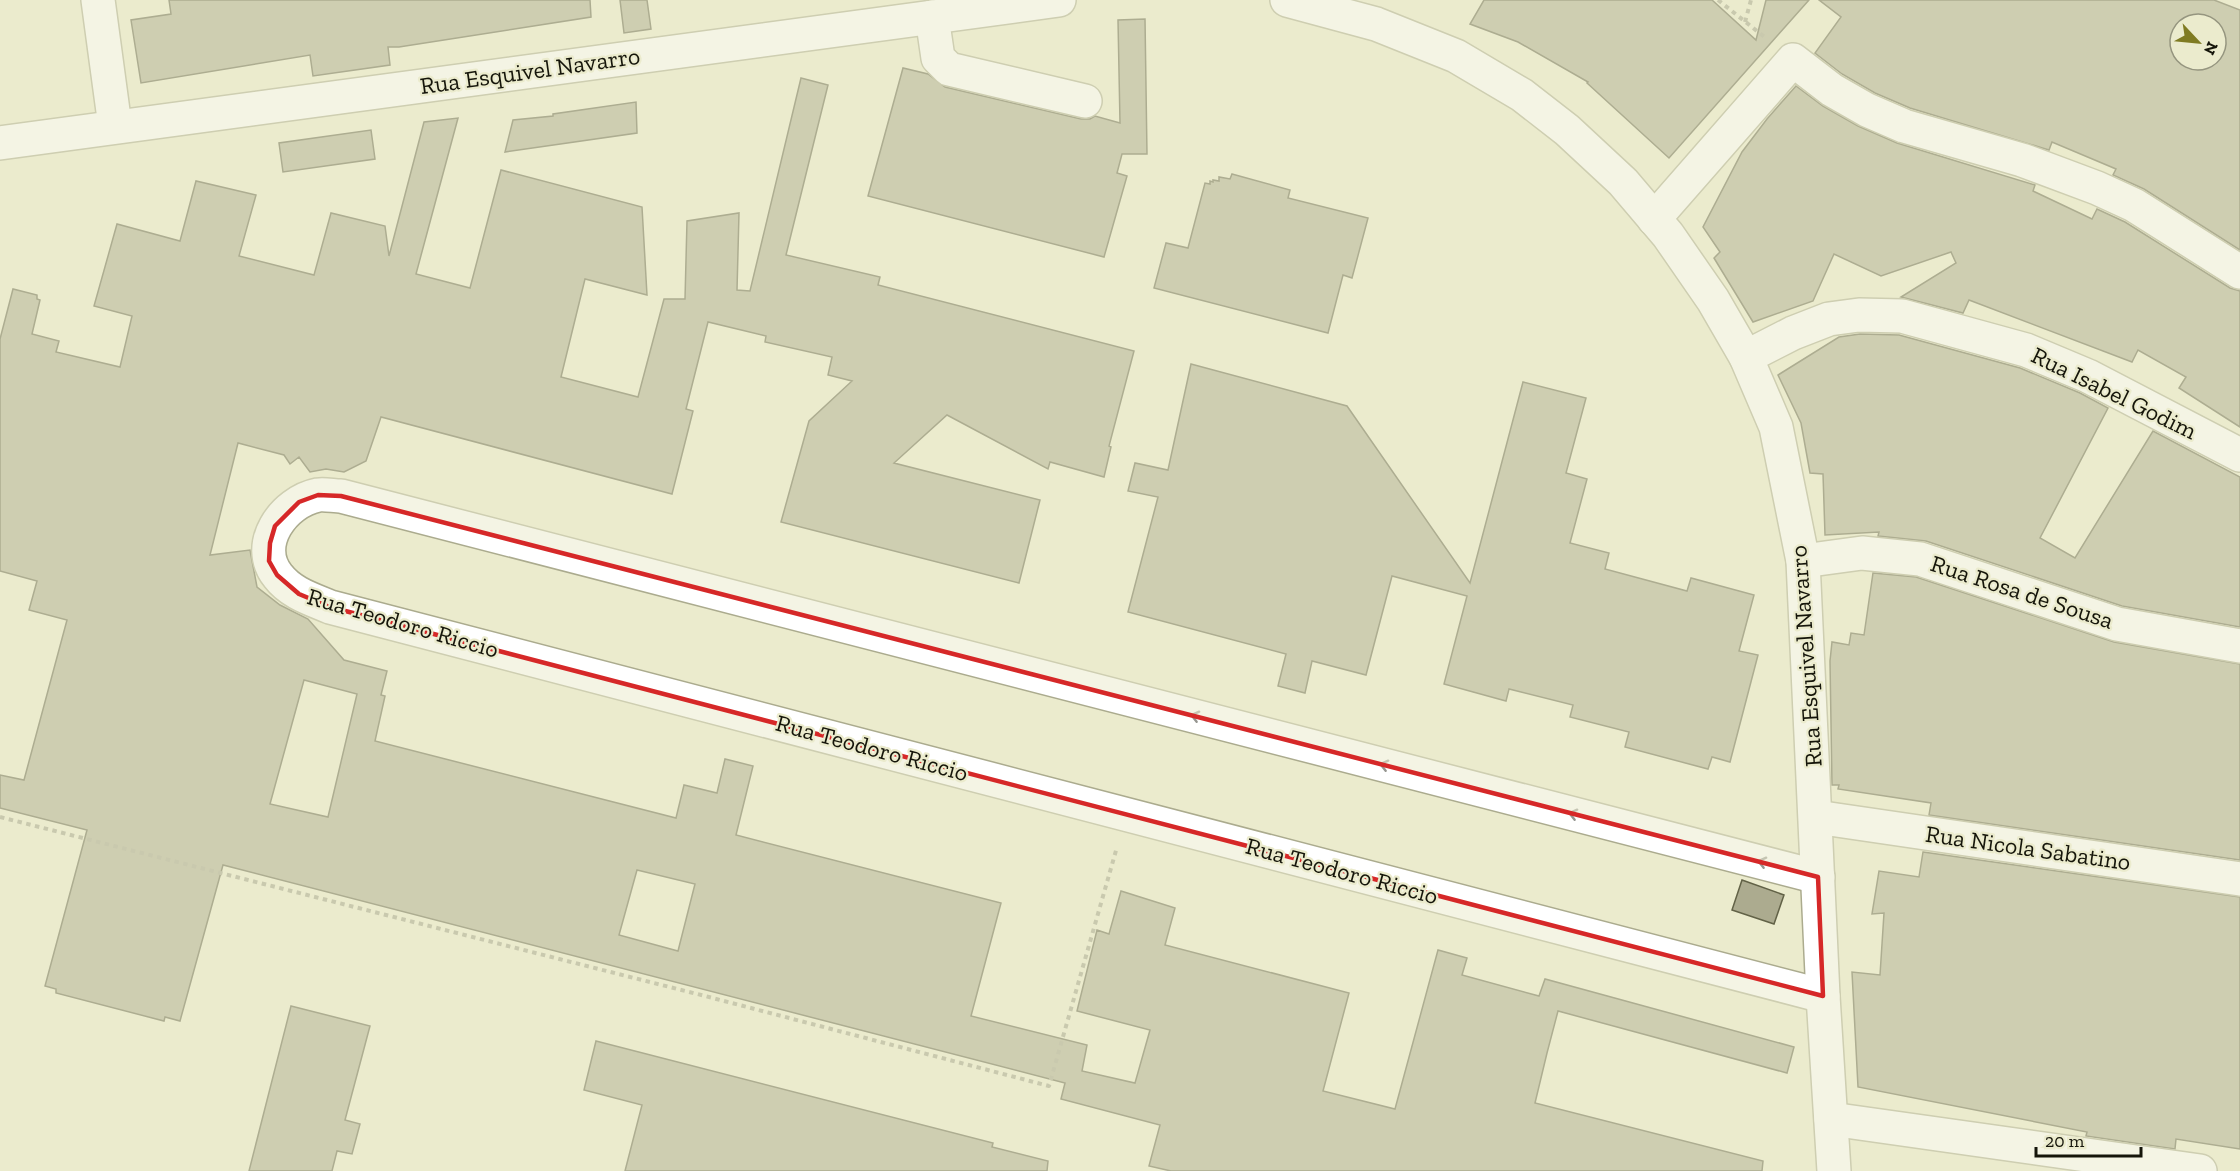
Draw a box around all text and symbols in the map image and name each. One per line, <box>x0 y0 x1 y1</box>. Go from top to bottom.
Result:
north arrow <box>2168 12 2228 72</box>
text: N <box>2200 39 2222 58</box>
street label: Rua Esquivel Navarro <box>418 41 642 100</box>
street label: Rua Isabel Godim <box>2027 340 2202 445</box>
street label: Rua Esquivel Navarro <box>1783 544 1828 768</box>
street label: Rua Rosa de Sousa <box>1927 548 2117 635</box>
street label: Rua Teodoro Riccio <box>304 581 502 664</box>
street label: Rua Teodoro Riccio <box>773 708 971 787</box>
one-way arrow <box>1190 711 1200 724</box>
one-way arrow <box>1379 760 1390 772</box>
one-way arrow <box>1568 808 1578 821</box>
street label: Rua Nicola Sabatino <box>1924 819 2132 876</box>
street label: Rua Teodoro Riccio <box>1243 831 1441 910</box>
one-way arrow <box>1757 857 1767 870</box>
scale bar <box>2036 1120 2141 1158</box>
text: 20 m <box>2045 1130 2085 1152</box>

